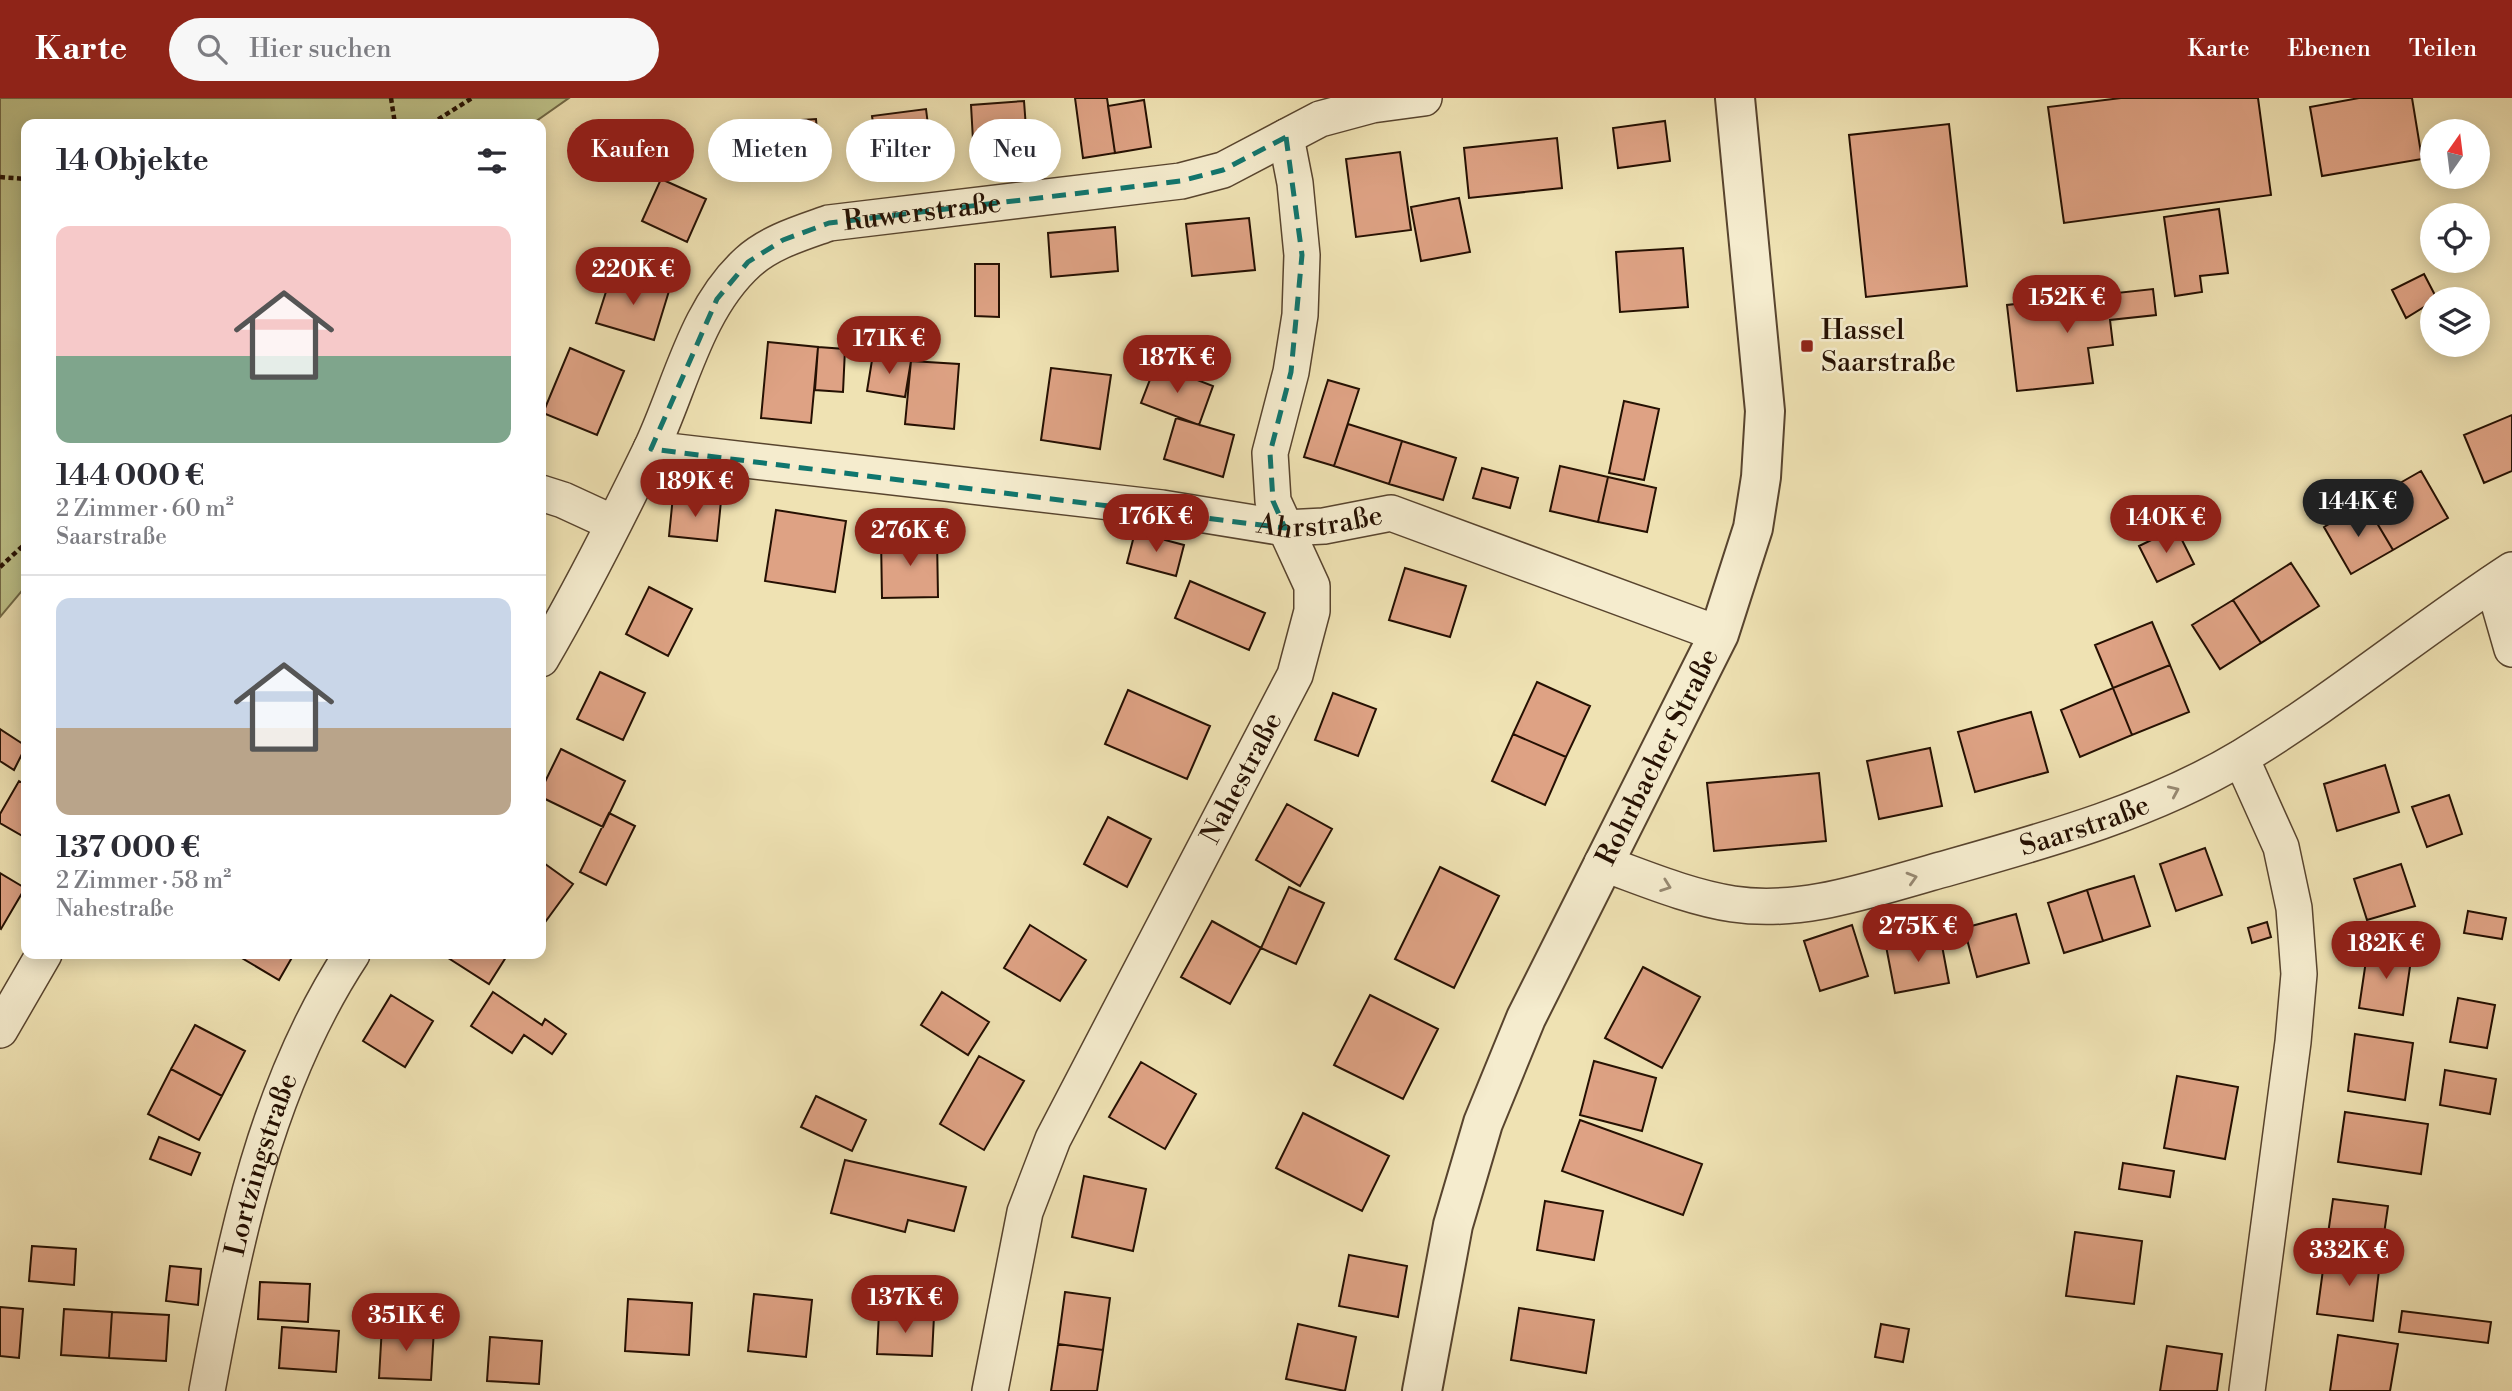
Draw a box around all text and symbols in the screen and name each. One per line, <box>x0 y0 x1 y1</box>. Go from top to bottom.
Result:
search box <box>169 18 659 81</box>
text: Karte <box>35 29 127 70</box>
icon: search <box>193 30 231 68</box>
text: Hier suchen <box>249 33 392 65</box>
text: Karte <box>2188 34 2250 64</box>
text: Ebenen <box>2288 34 2371 64</box>
text: Teilen <box>2409 34 2477 64</box>
chip: Kaufen <box>567 119 694 182</box>
chip: Mieten <box>708 119 832 182</box>
chip: Filter <box>846 119 955 182</box>
chip: Neu <box>969 119 1061 182</box>
north arrow <box>2420 119 2490 189</box>
map controls <box>2420 119 2490 357</box>
text: 14 Objekte <box>56 142 209 180</box>
icon: filters <box>473 142 511 180</box>
street label: Ruwerstraße <box>841 185 1003 239</box>
button: locate <box>2420 203 2490 273</box>
pin: 220K € <box>576 248 690 307</box>
text: 220K € <box>592 256 674 284</box>
icon: home <box>221 272 347 398</box>
pin: 152K € <box>2010 275 2124 335</box>
text: 152K € <box>2029 284 2105 312</box>
button: layers <box>2420 287 2490 357</box>
place label: Hassel Saarstraße <box>1821 313 1956 380</box>
pin: 171K € <box>832 316 946 376</box>
text: 171K € <box>853 325 925 353</box>
pin: 187K € <box>1120 336 1234 395</box>
marker: Hassel Saarstraße <box>1799 338 1815 354</box>
text: 187K € <box>1139 344 1215 372</box>
text: 144 000 € <box>56 457 204 495</box>
pin: 189K € <box>638 460 752 519</box>
text: 189K € <box>656 468 734 496</box>
pin: 144K € <box>2301 480 2415 539</box>
text: 144K € <box>2319 488 2397 516</box>
pin: 176K € <box>1099 494 1213 554</box>
text: 2 Zimmer · 60 m² <box>56 495 234 523</box>
pin: 140K € <box>2109 496 2223 555</box>
street label: Ahrstraße <box>1253 498 1385 547</box>
text: 176K € <box>1119 503 1193 531</box>
text: 140K € <box>2126 504 2206 532</box>
pin: 276K € <box>853 508 967 568</box>
text: 276K € <box>871 517 949 545</box>
text: Saarstraße <box>56 523 167 551</box>
street label: Rohrbacher Straße <box>1588 642 1726 871</box>
icon: home <box>221 644 347 770</box>
street label: Nahestraße <box>1193 706 1290 850</box>
one-way arrow <box>2167 785 2179 799</box>
street label: Saarstraße <box>2015 787 2155 864</box>
text: 137 000 € <box>56 829 200 867</box>
text: 2 Zimmer · 58 m² <box>56 867 231 895</box>
one-way arrow <box>1906 872 1918 886</box>
one-way arrow <box>1659 878 1671 892</box>
text: Nahestraße <box>56 895 174 923</box>
pin: 275K € <box>1861 904 1975 964</box>
text: 275K € <box>1879 913 1957 941</box>
pin: 182K € <box>2329 922 2443 981</box>
text: 182K € <box>2347 930 2425 958</box>
street label: Lortzingstraße <box>217 1068 306 1259</box>
pin: 332K € <box>2292 1228 2406 1288</box>
text: 332K € <box>2309 1237 2389 1265</box>
pin: 137K € <box>848 1276 962 1335</box>
text: 137K € <box>867 1284 943 1312</box>
pin: 351K € <box>349 1294 463 1353</box>
text: 351K € <box>368 1302 444 1330</box>

